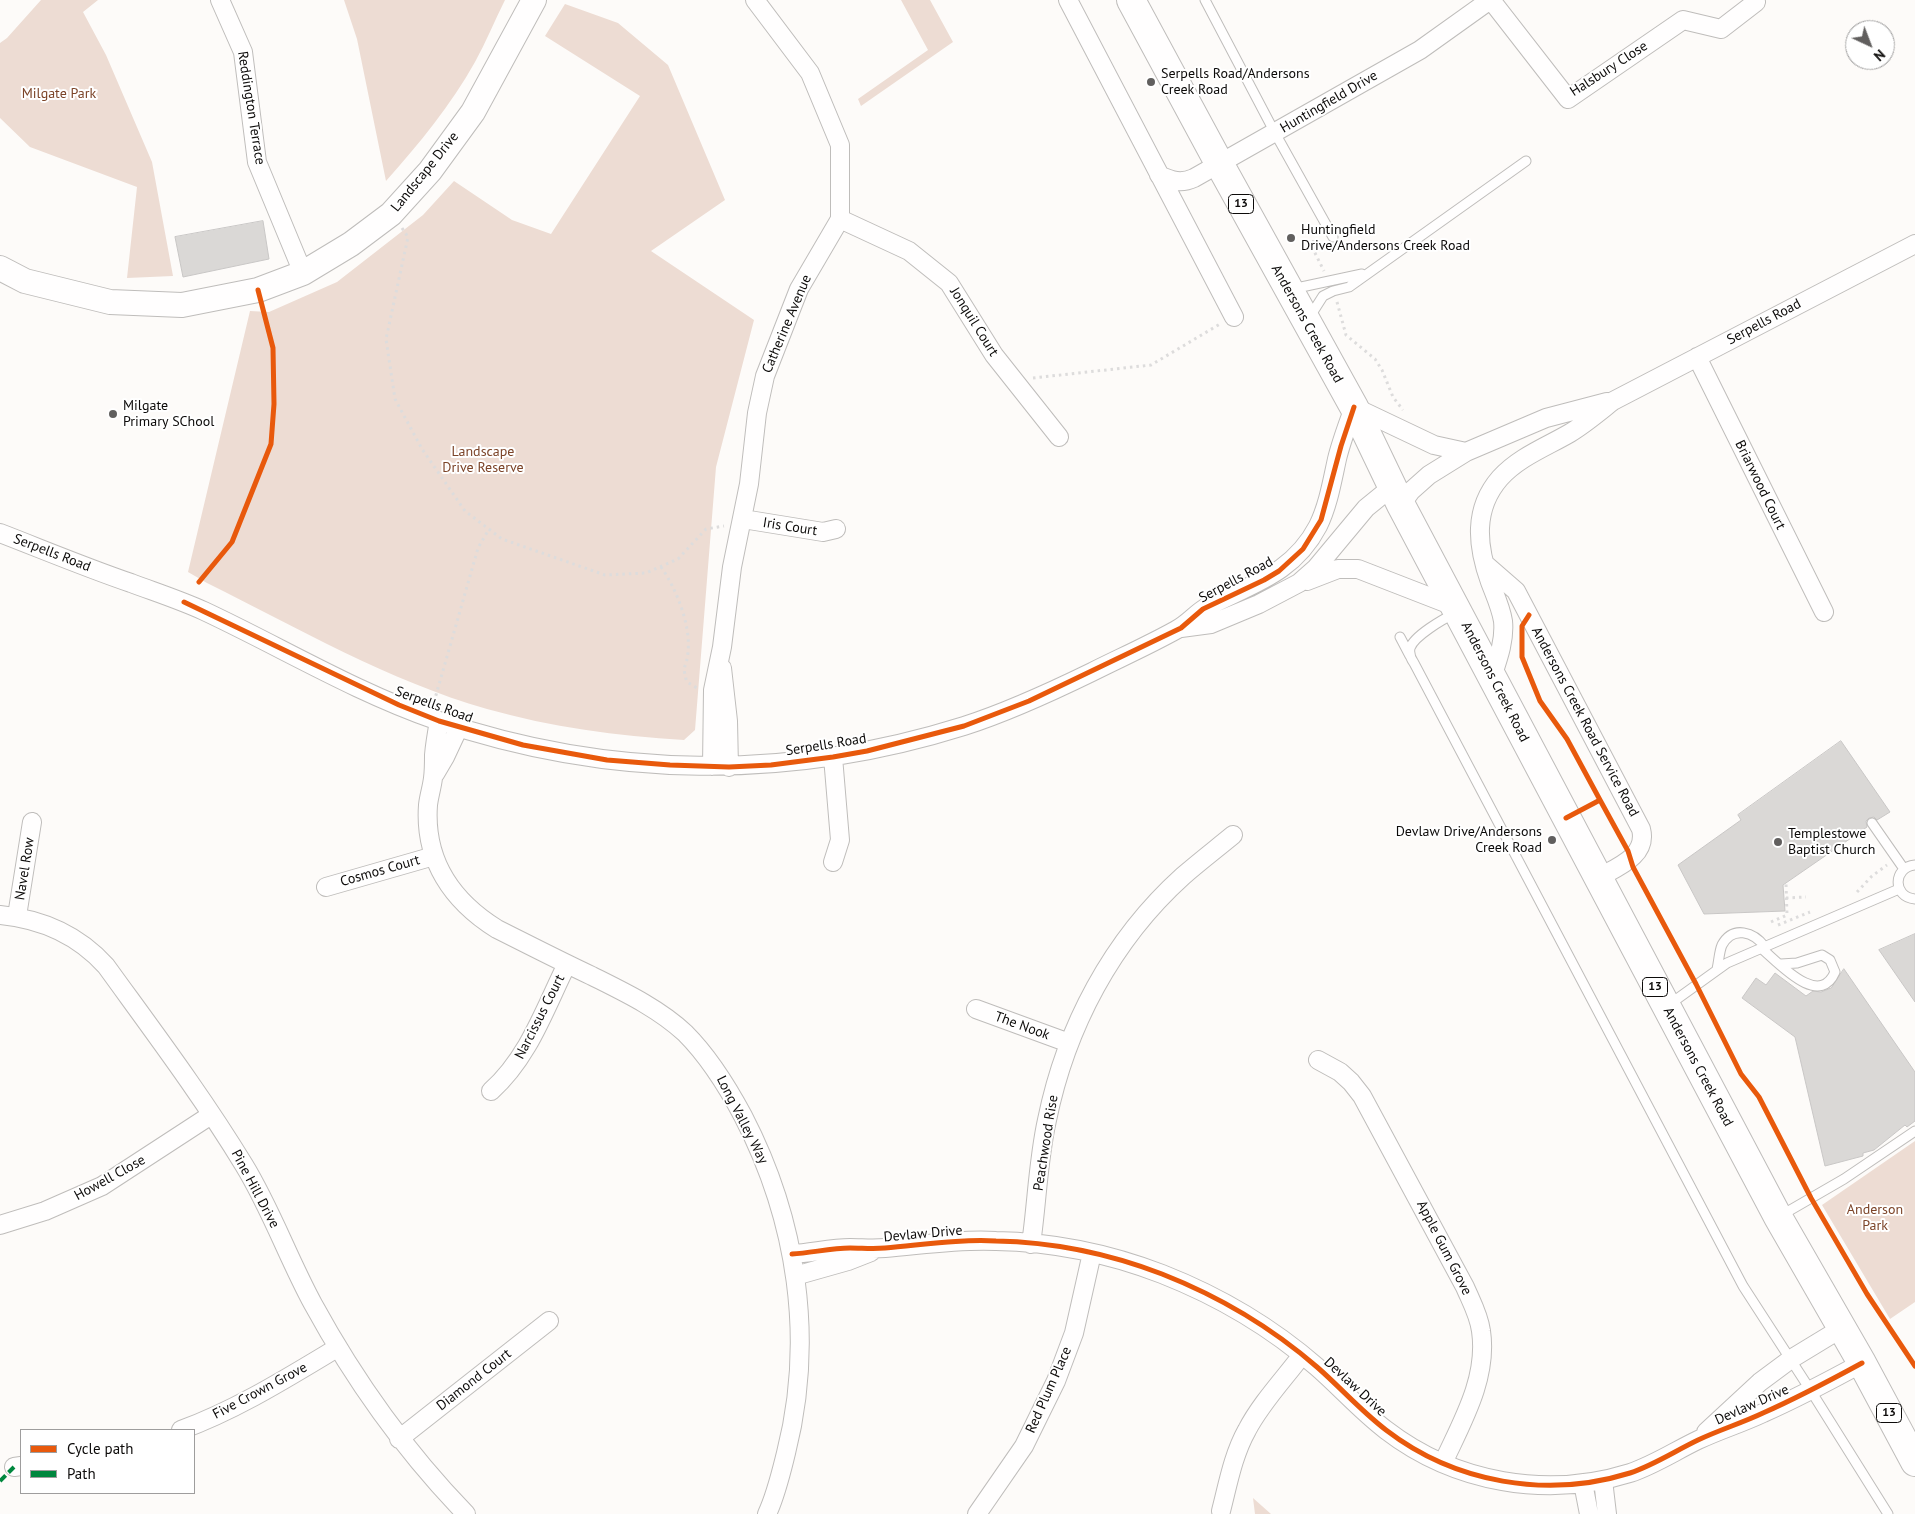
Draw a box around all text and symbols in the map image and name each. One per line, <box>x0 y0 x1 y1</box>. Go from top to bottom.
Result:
north arrow <box>1845 20 1895 70</box>
street label: Halsbury Close <box>1567 38 1651 100</box>
text: N <box>1870 46 1889 65</box>
street label: Reddington Terrace <box>234 50 268 166</box>
place label: Serpells Road/Andersons Creek Road <box>1161 66 1310 98</box>
street label: Huntingfield Drive <box>1277 67 1381 137</box>
marker: Serpells Road/Andersons Creek Road <box>1145 76 1157 88</box>
park label: Milgate Park <box>22 86 96 102</box>
street label: Landscape Drive <box>388 129 462 215</box>
road number: 13 <box>1228 194 1254 213</box>
place label: Huntingfield Drive/Andersons Creek Road <box>1301 222 1470 254</box>
marker: Huntingfield Drive/Andersons Creek Road <box>1285 232 1297 244</box>
street label: Andersons Creek Road <box>1268 262 1346 386</box>
street label: Catherine Avenue <box>759 272 815 376</box>
street label: Jonquil Court <box>946 284 1002 360</box>
street label: Serpells Road <box>1724 295 1804 349</box>
place label: Milgate Primary SChool <box>123 398 214 431</box>
marker: Milgate Primary SChool <box>107 408 119 420</box>
street label: Briarwood Court <box>1731 438 1789 532</box>
park label: Landscape Drive Reserve <box>442 444 524 477</box>
street label: Iris Court <box>762 514 818 540</box>
street label: Serpells Road <box>11 531 93 575</box>
street label: Serpells Road <box>1196 553 1276 607</box>
street label: Andersons Creek Road <box>1457 619 1533 745</box>
street label: Andersons Creek Road Service Road <box>1528 624 1642 820</box>
street label: Serpells Road <box>393 683 475 727</box>
street label: Serpells Road <box>784 730 868 760</box>
place label: Devlaw Drive/Andersons Creek Road <box>1396 824 1542 856</box>
place label: Templestowe Baptist Church <box>1788 826 1875 859</box>
marker: Devlaw Drive/Andersons Creek Road <box>1546 834 1558 846</box>
street label: Navel Row <box>12 836 38 902</box>
marker: Templestowe Baptist Church <box>1772 836 1784 848</box>
street label: Cosmos Court <box>338 852 422 890</box>
street label: Narcissus Court <box>511 972 569 1062</box>
road number: 13 <box>1642 978 1668 996</box>
street label: Andersons Creek Road <box>1659 1005 1737 1129</box>
street label: The Nook <box>992 1008 1052 1044</box>
street label: Long Valley Way <box>713 1073 771 1167</box>
street label: Peachwood Rise <box>1030 1094 1062 1192</box>
street label: Pine Hill Drive <box>227 1147 283 1231</box>
street label: Howell Close <box>72 1152 148 1204</box>
street label: Apple Gum Grove <box>1413 1198 1475 1298</box>
park label: Anderson Park <box>1847 1202 1903 1234</box>
street label: Devlaw Drive <box>883 1222 963 1246</box>
street label: Red Plum Place <box>1023 1344 1075 1436</box>
street label: Diamond Court <box>433 1346 515 1414</box>
street label: Devlaw Drive <box>1320 1354 1390 1420</box>
street label: Five Crown Grove <box>210 1359 310 1423</box>
street label: Devlaw Drive <box>1712 1381 1792 1429</box>
road number: 13 <box>1876 1404 1902 1422</box>
legend <box>20 1429 195 1494</box>
text: Cycle path <box>67 1439 133 1458</box>
text: Path <box>67 1464 96 1483</box>

